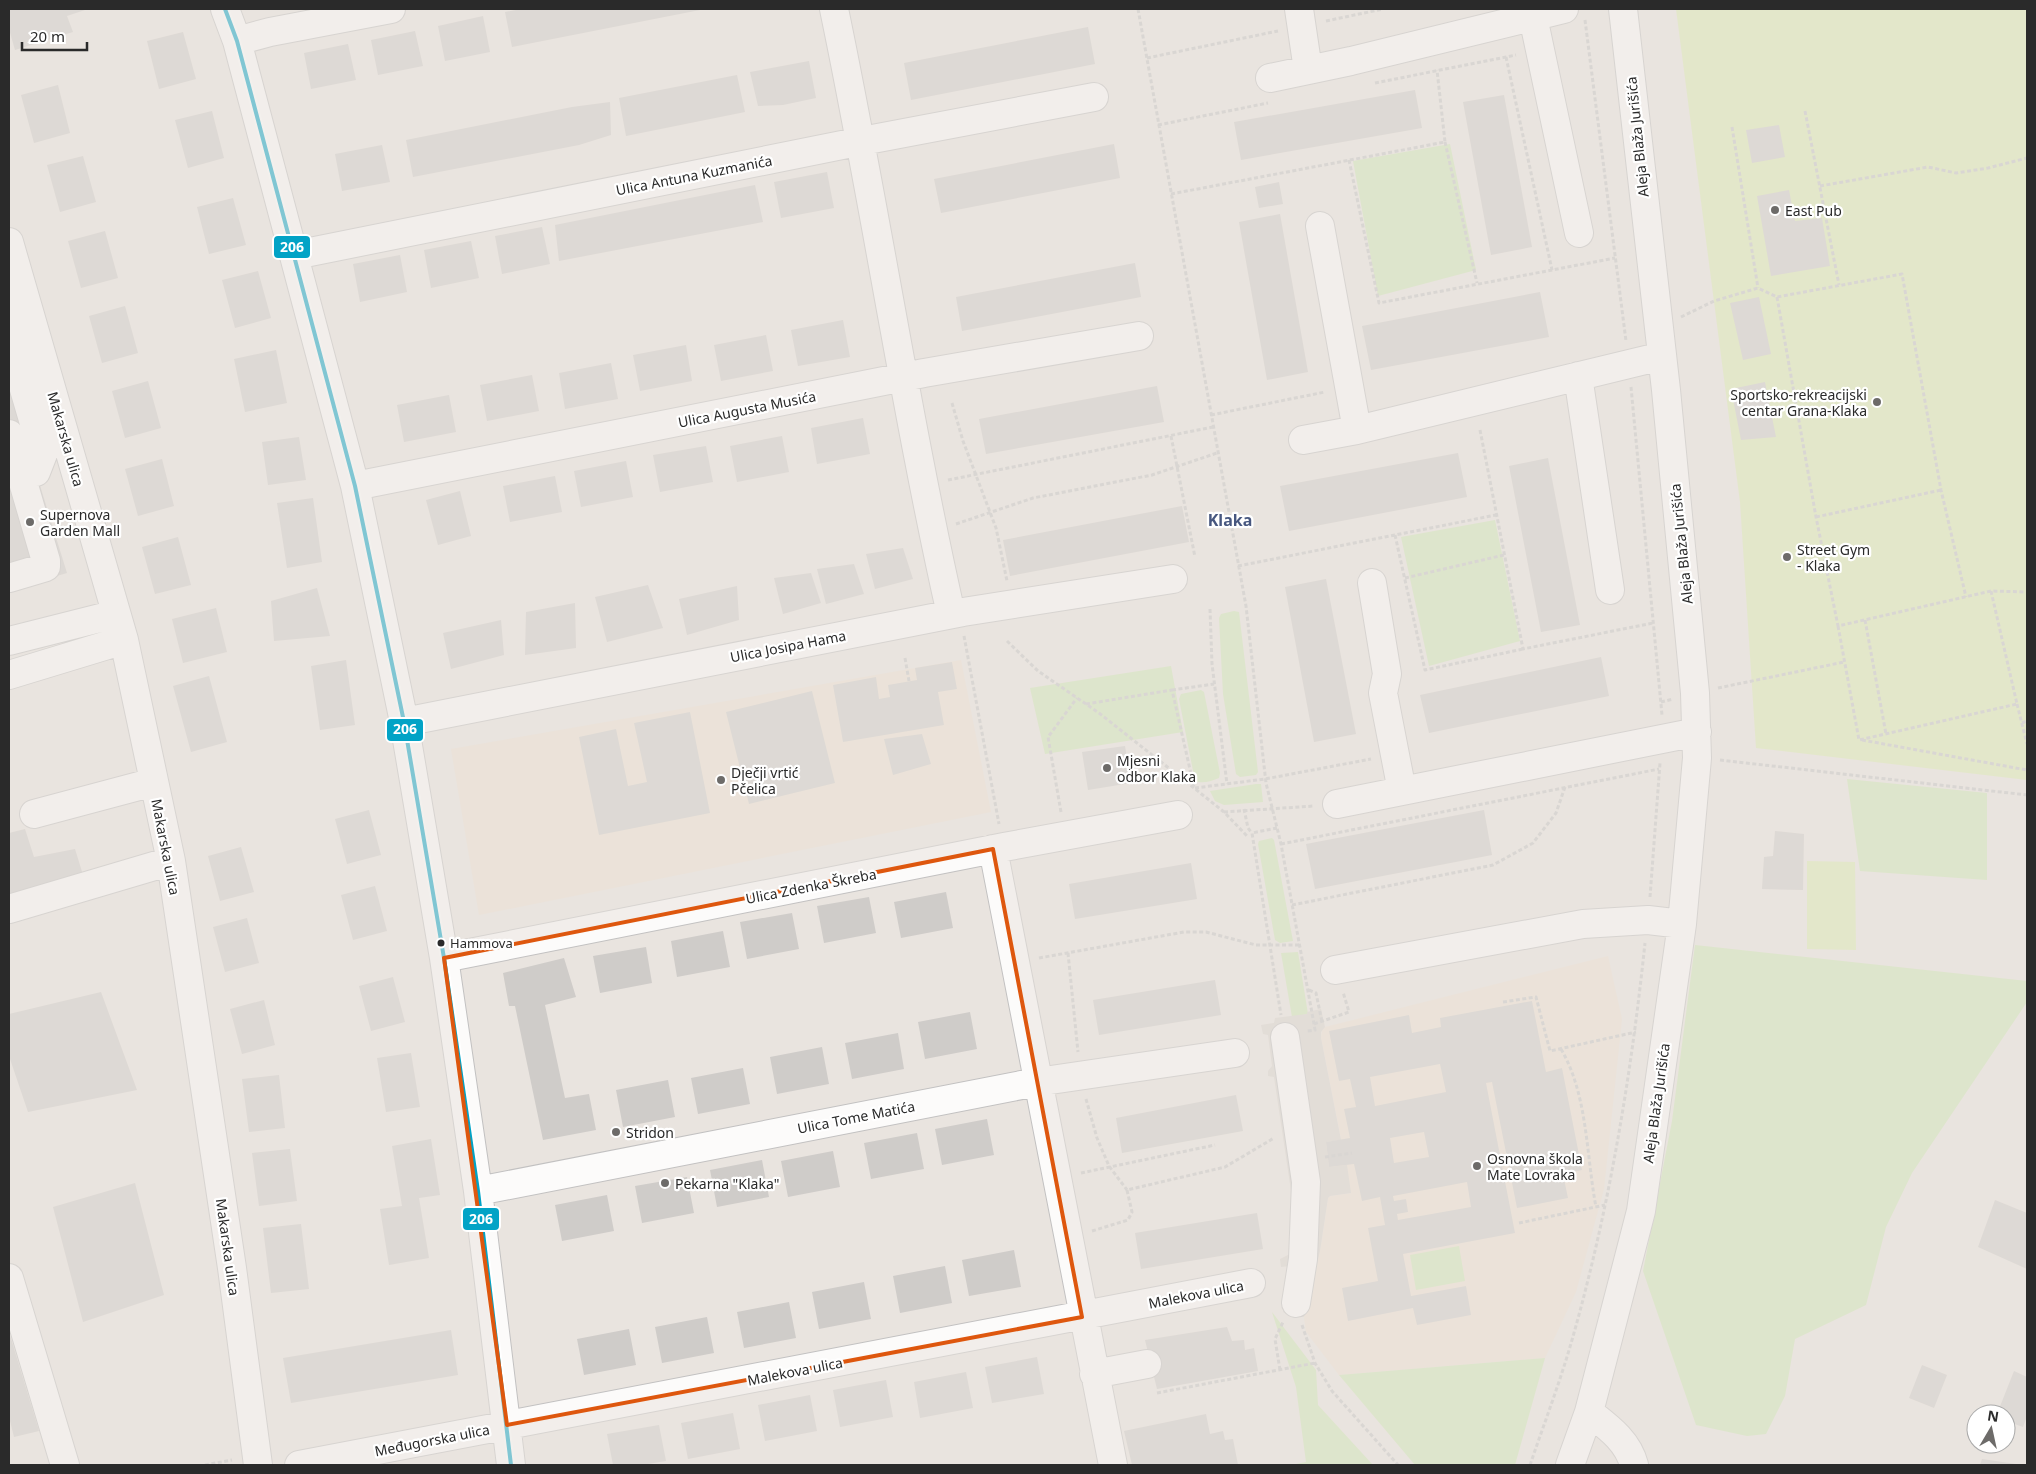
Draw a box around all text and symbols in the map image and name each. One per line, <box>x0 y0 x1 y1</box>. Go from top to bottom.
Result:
scale bar <box>22 20 88 52</box>
text: 20 m <box>30 26 65 46</box>
street label: Aleja Blaža Jurišića <box>1621 76 1653 198</box>
street label: Ulica Antuna Kuzmanića <box>614 151 774 199</box>
place label: East Pub <box>1785 201 1842 220</box>
marker: East Pub <box>1769 204 1781 216</box>
line badge: 206 <box>273 235 311 259</box>
text: 206 <box>280 237 304 256</box>
place label: Sportsko-rekreacijski centar Grana-Klaka <box>1730 385 1867 420</box>
street label: Ulica Augusta Musića <box>676 386 818 432</box>
street label: Makarska ulica <box>43 389 89 489</box>
marker: Sportsko-rekreacijski centar Grana-Klaka <box>1871 396 1883 408</box>
street label: Aleja Blaža Jurišića <box>1665 483 1697 605</box>
place label: Supernova Garden Mall <box>40 505 120 540</box>
district label: Klaka <box>1208 509 1252 531</box>
marker: Supernova Garden Mall <box>24 516 36 528</box>
place label: Street Gym - Klaka <box>1797 540 1870 575</box>
marker: Street Gym - Klaka <box>1781 551 1793 563</box>
street label: Ulica Josipa Hama <box>728 625 848 667</box>
line badge: 206 <box>386 718 424 742</box>
text: 206 <box>393 719 417 738</box>
place label: Mjesni odbor Klaka <box>1117 751 1196 786</box>
marker: Mjesni odbor Klaka <box>1101 762 1113 774</box>
place label: Dječji vrtić Pčelica <box>731 763 799 798</box>
marker: Dječji vrtić Pčelica <box>715 774 727 786</box>
street label: Makarska ulica <box>147 797 185 897</box>
street label: Ulica Zdenka Škreba <box>744 864 878 908</box>
place label: Hammova <box>450 934 513 952</box>
marker: Hammova <box>436 938 446 948</box>
street label: Aleja Blaža Jurišića <box>1638 1042 1674 1164</box>
street label: Ulica Tome Matića <box>796 1096 916 1138</box>
place label: Stridon <box>626 1123 674 1142</box>
marker: Stridon <box>610 1126 622 1138</box>
place label: Osnovna škola Mate Lovraka <box>1487 1149 1583 1184</box>
marker: Osnovna škola Mate Lovraka <box>1471 1160 1483 1172</box>
place label: Pekarna "Klaka" <box>675 1174 779 1193</box>
marker: Pekarna "Klaka" <box>659 1177 671 1189</box>
street label: Makarska ulica <box>212 1197 244 1297</box>
line badge: 206 <box>462 1207 500 1231</box>
text: 206 <box>469 1209 493 1228</box>
street label: Malekova ulica <box>1147 1275 1245 1313</box>
street label: Malekova ulica <box>746 1352 844 1390</box>
north arrow <box>1966 1404 2016 1454</box>
text: N <box>1986 1405 2000 1426</box>
street label: Međugorska ulica <box>373 1420 491 1460</box>

